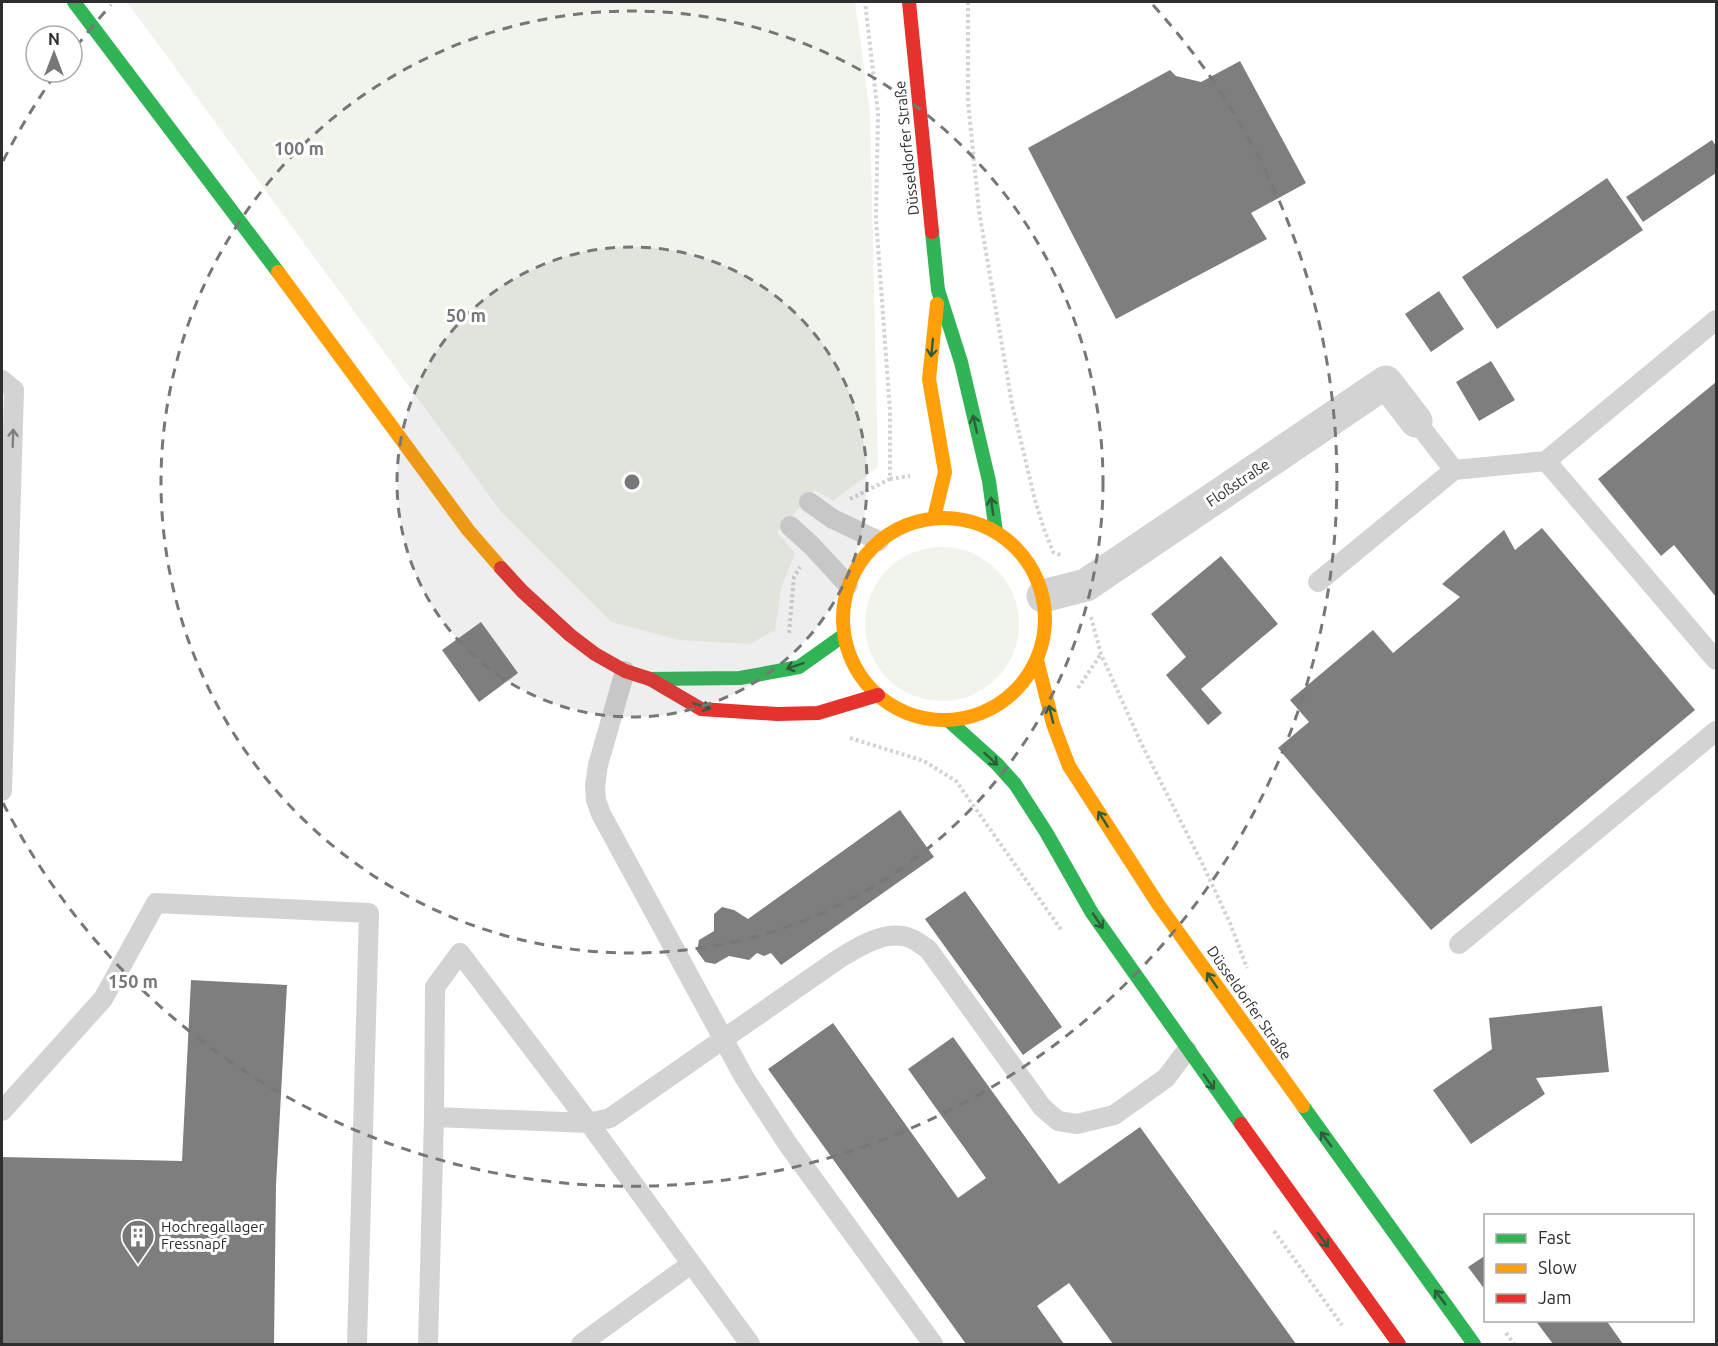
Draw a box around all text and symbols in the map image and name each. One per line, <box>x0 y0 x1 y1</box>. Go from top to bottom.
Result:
north arrow <box>24 24 84 84</box>
text: N <box>48 30 60 48</box>
street label: Düsseldorfer Straße <box>891 80 922 216</box>
text: 100 m <box>274 138 324 158</box>
text: 50 m <box>446 305 486 325</box>
one-way arrow <box>926 338 937 358</box>
one-way arrow <box>969 415 981 434</box>
one-way arrow <box>7 429 19 449</box>
street label: Floßstraße <box>1203 455 1273 510</box>
centre of rings <box>622 472 642 492</box>
one-way arrow <box>987 497 998 517</box>
one-way arrow <box>787 662 805 673</box>
one-way arrow <box>692 701 711 712</box>
one-way arrow <box>1044 704 1056 723</box>
one-way arrow <box>983 752 998 766</box>
one-way arrow <box>1096 811 1108 828</box>
one-way arrow <box>1092 913 1104 929</box>
street label: Düsseldorfer Straße <box>1204 942 1295 1063</box>
text: 150 m <box>108 971 158 991</box>
one-way arrow <box>1206 973 1218 989</box>
one-way arrow <box>1203 1073 1215 1089</box>
one-way arrow <box>1319 1131 1332 1147</box>
legend <box>1484 1214 1694 1322</box>
building icon: Hochregallager Fressnapf <box>120 1218 156 1265</box>
place label: Hochregallager Fressnapf <box>161 1218 265 1252</box>
text: Fast <box>1538 1227 1571 1247</box>
one-way arrow <box>1317 1231 1329 1247</box>
text: Slow <box>1538 1257 1577 1277</box>
text: Jam <box>1538 1287 1572 1307</box>
one-way arrow <box>1433 1290 1446 1306</box>

